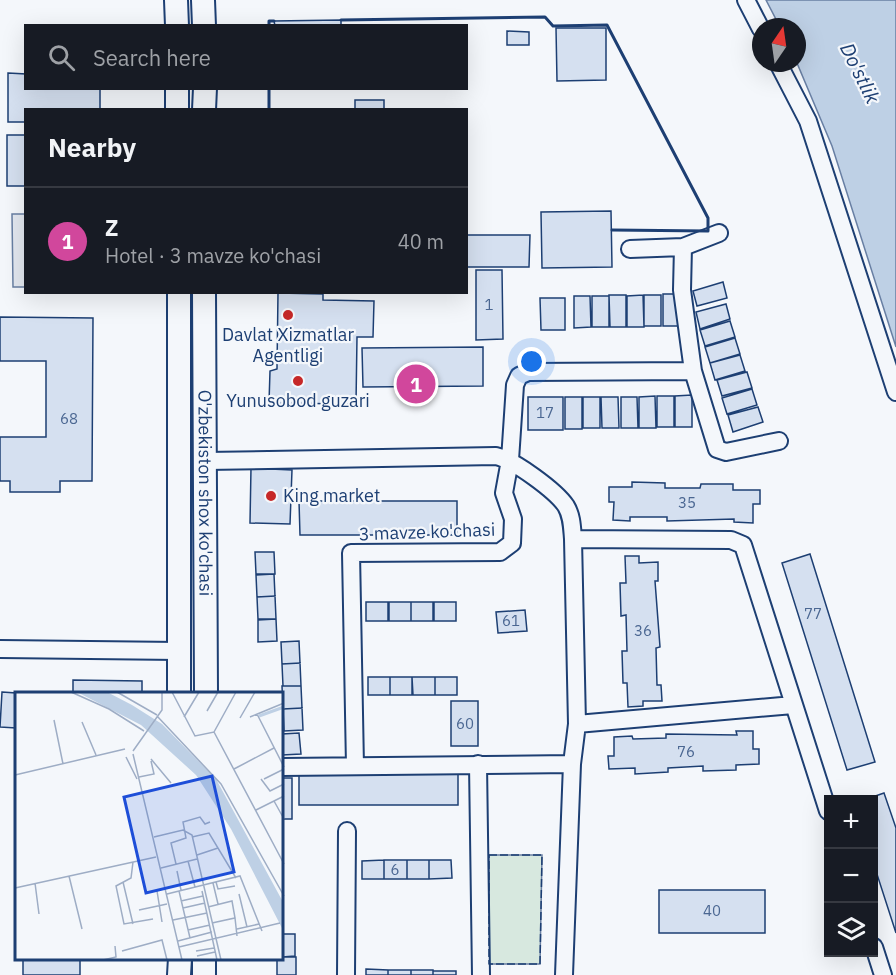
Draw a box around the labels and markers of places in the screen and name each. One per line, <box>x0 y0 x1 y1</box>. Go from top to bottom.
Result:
marker: Davlat Xizmatlar Agentligi <box>281 308 295 322</box>
place label: Davlat Xizmatlar Agentligi <box>222 323 354 367</box>
pin: 1 <box>396 362 436 406</box>
marker: Yunusobod guzari <box>291 374 305 388</box>
place label: Yunusobod guzari <box>226 389 370 412</box>
place label: King market <box>283 484 380 507</box>
marker: King market <box>264 489 278 503</box>

